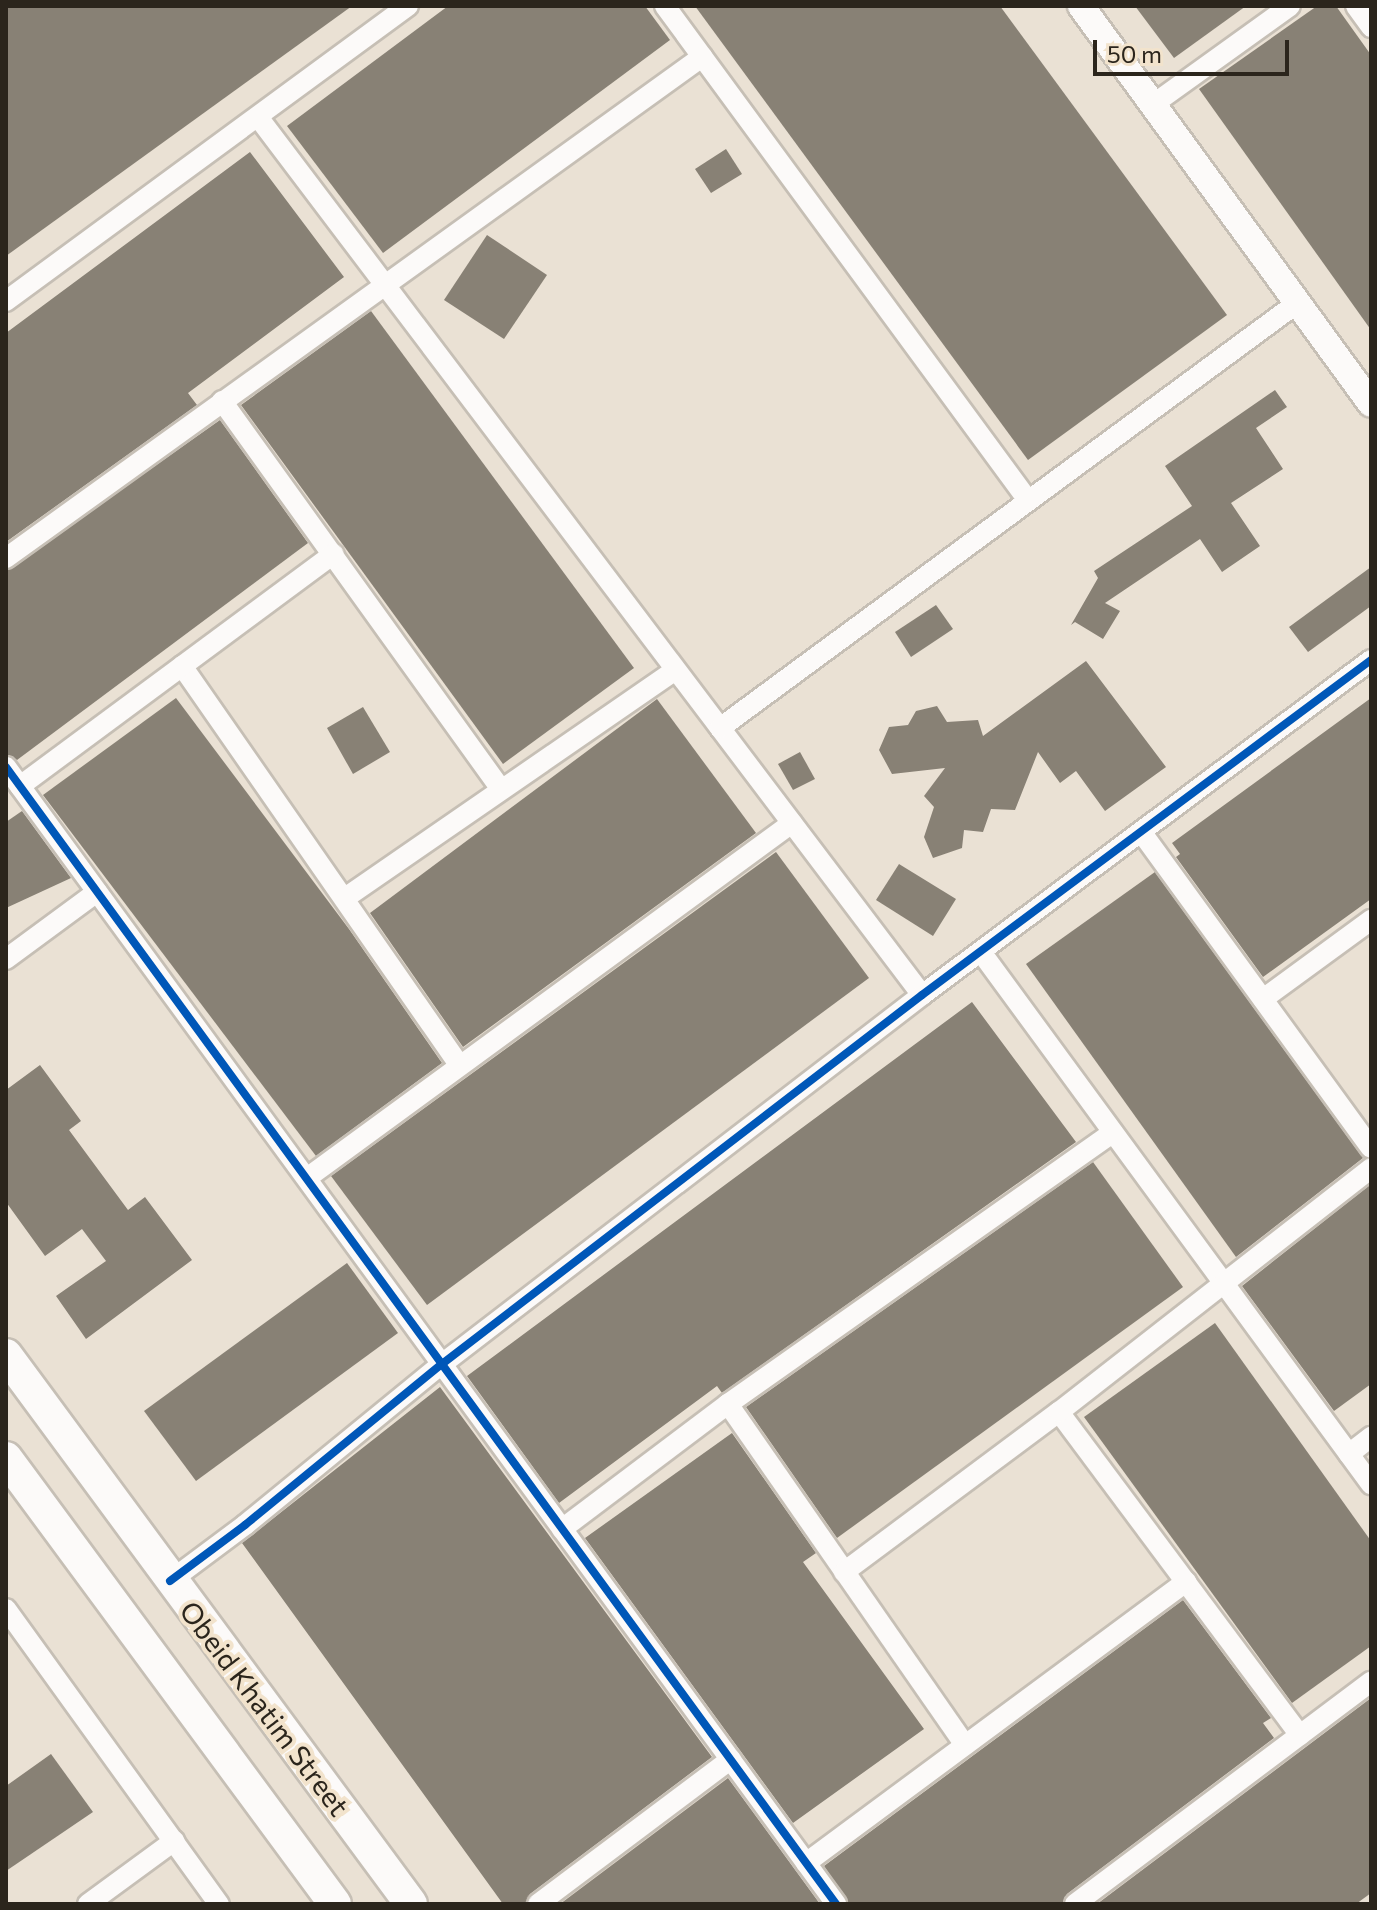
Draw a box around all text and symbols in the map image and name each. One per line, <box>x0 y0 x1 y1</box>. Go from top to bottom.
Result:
scale bar <box>1097 24 1293 74</box>
text: 50 m <box>1107 39 1162 68</box>
street label: Obeid Khatim Street <box>173 1594 357 1822</box>

